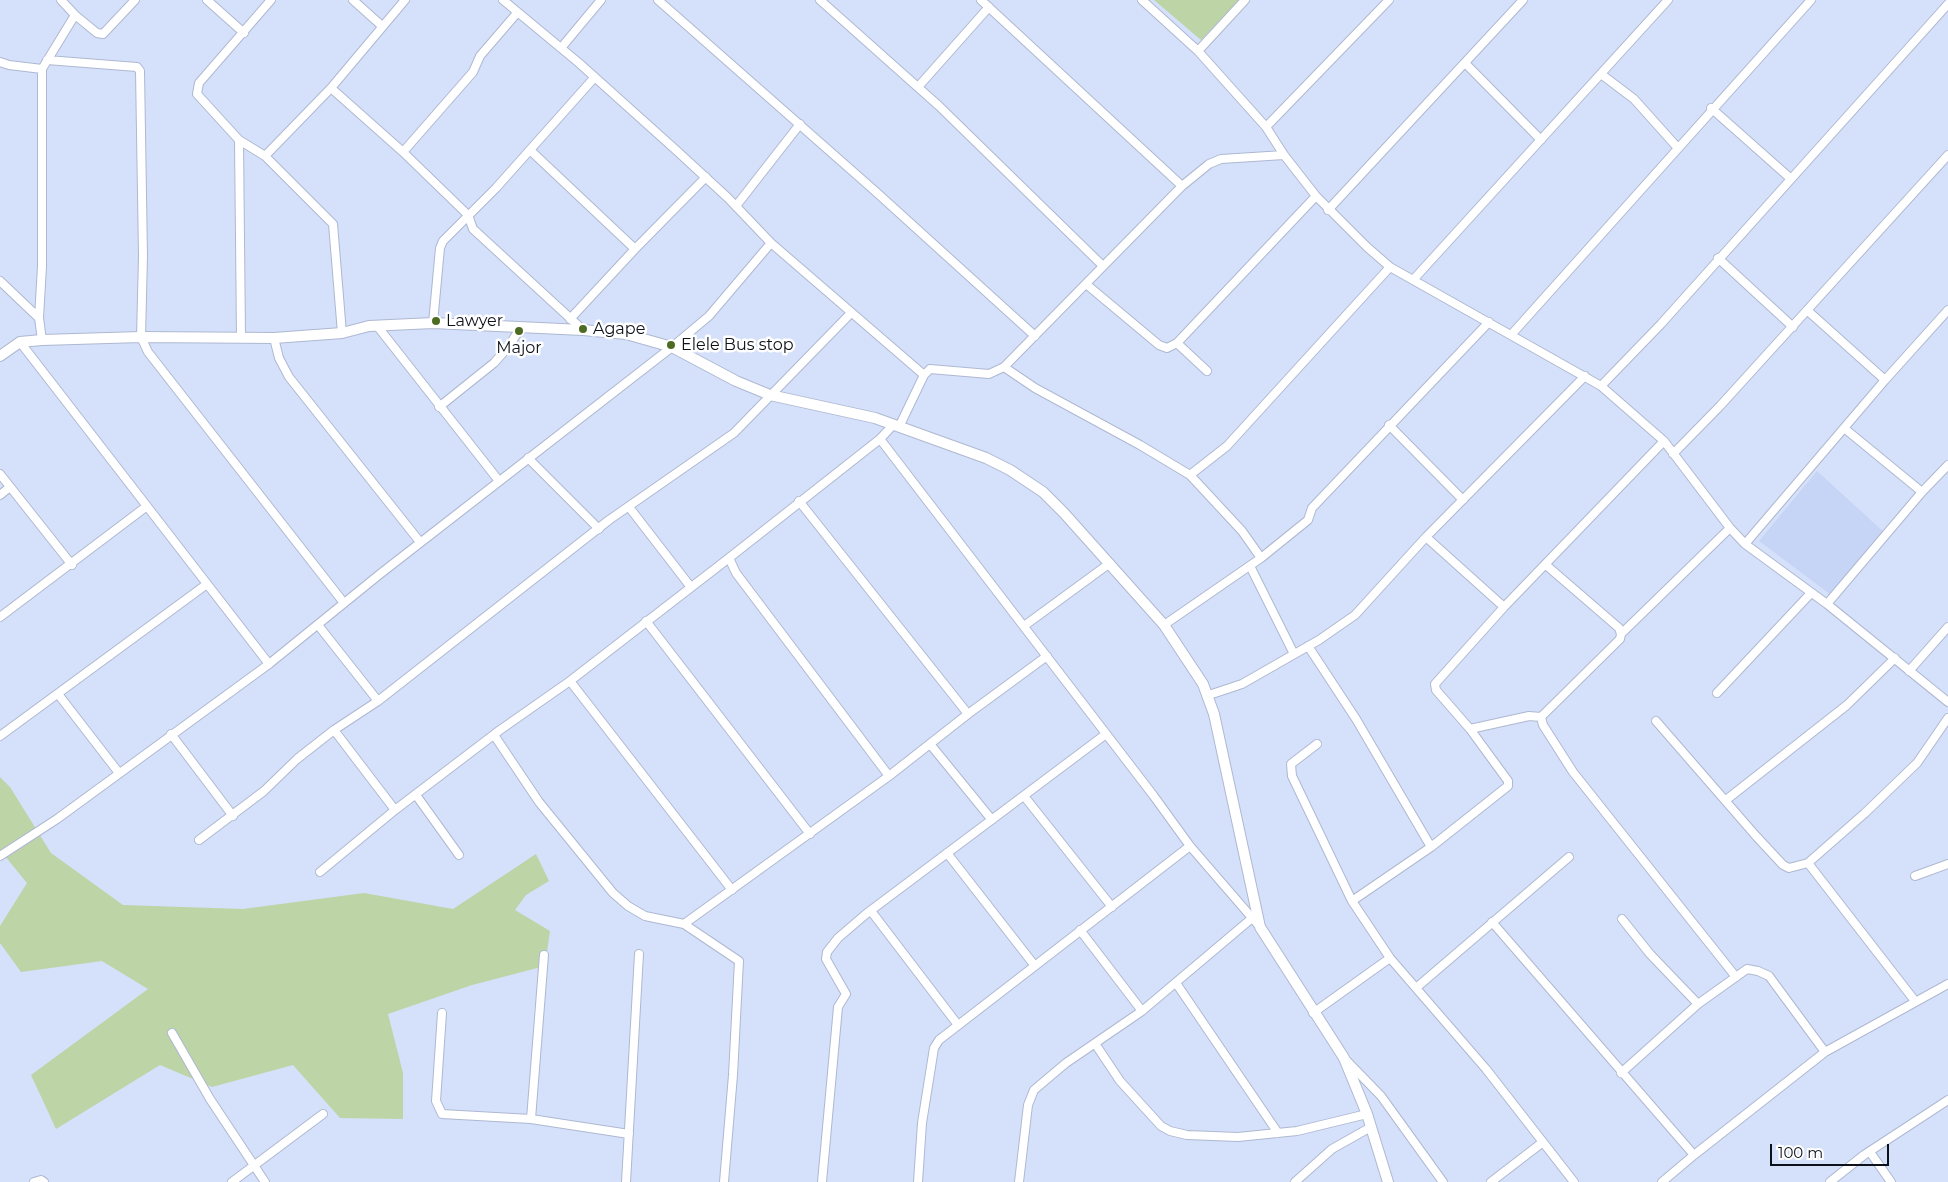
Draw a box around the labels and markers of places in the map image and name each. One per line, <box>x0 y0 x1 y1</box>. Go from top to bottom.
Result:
place label: Lawyer <box>446 311 503 331</box>
marker: Lawyer <box>430 315 442 327</box>
place label: Agape <box>593 319 645 339</box>
marker: Agape <box>577 323 589 335</box>
marker: Major <box>513 325 525 337</box>
place label: Elele Bus stop <box>681 335 794 355</box>
place label: Major <box>496 338 542 358</box>
marker: Elele Bus stop <box>665 339 677 351</box>

